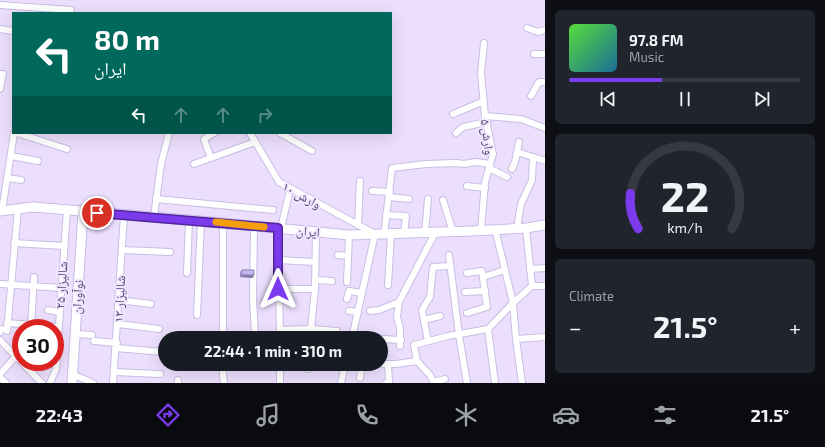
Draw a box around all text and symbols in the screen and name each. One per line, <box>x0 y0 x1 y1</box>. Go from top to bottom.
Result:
text: 80 m <box>94 22 160 56</box>
icon: left <box>28 28 80 80</box>
text: 97.8 FM <box>629 31 683 49</box>
text: Music <box>629 49 664 65</box>
text: ایران <box>94 57 127 79</box>
icon: previous <box>597 88 619 110</box>
icon: pause <box>674 88 696 110</box>
icon: next <box>751 88 773 110</box>
icon: left <box>128 104 150 126</box>
icon: ahead <box>170 104 192 126</box>
icon: ahead <box>212 104 234 126</box>
icon: right <box>254 104 276 126</box>
street label: وارش ۵ <box>477 118 498 156</box>
text: 22 <box>661 170 709 220</box>
street label: وارش ۱۰ <box>279 178 324 213</box>
pin <box>80 196 114 230</box>
icon: arrive <box>86 202 108 224</box>
text: km/h <box>667 219 703 236</box>
street label: ایران <box>295 222 320 241</box>
street label: شالیزار ۲۵ <box>51 261 72 309</box>
position arrow <box>257 268 299 310</box>
street label: شالیزار ۱۲ <box>110 275 129 323</box>
street label: نوآوران <box>68 279 87 315</box>
text: Climate <box>569 288 614 304</box>
text: 21.5° <box>653 308 718 344</box>
text: − <box>569 314 582 340</box>
text: + <box>789 314 801 340</box>
speed limit sign: 30 <box>12 319 64 371</box>
text: 22:44 · 1 min · 310 m <box>204 342 342 360</box>
icon: directions <box>154 401 182 429</box>
icon: music <box>254 401 282 429</box>
icon: phone <box>353 401 381 429</box>
icon: climate <box>452 401 480 429</box>
icon: car <box>552 401 580 429</box>
icon: filters <box>651 401 679 429</box>
text: 22:43 <box>36 404 83 426</box>
text: 21.5° <box>751 404 789 426</box>

